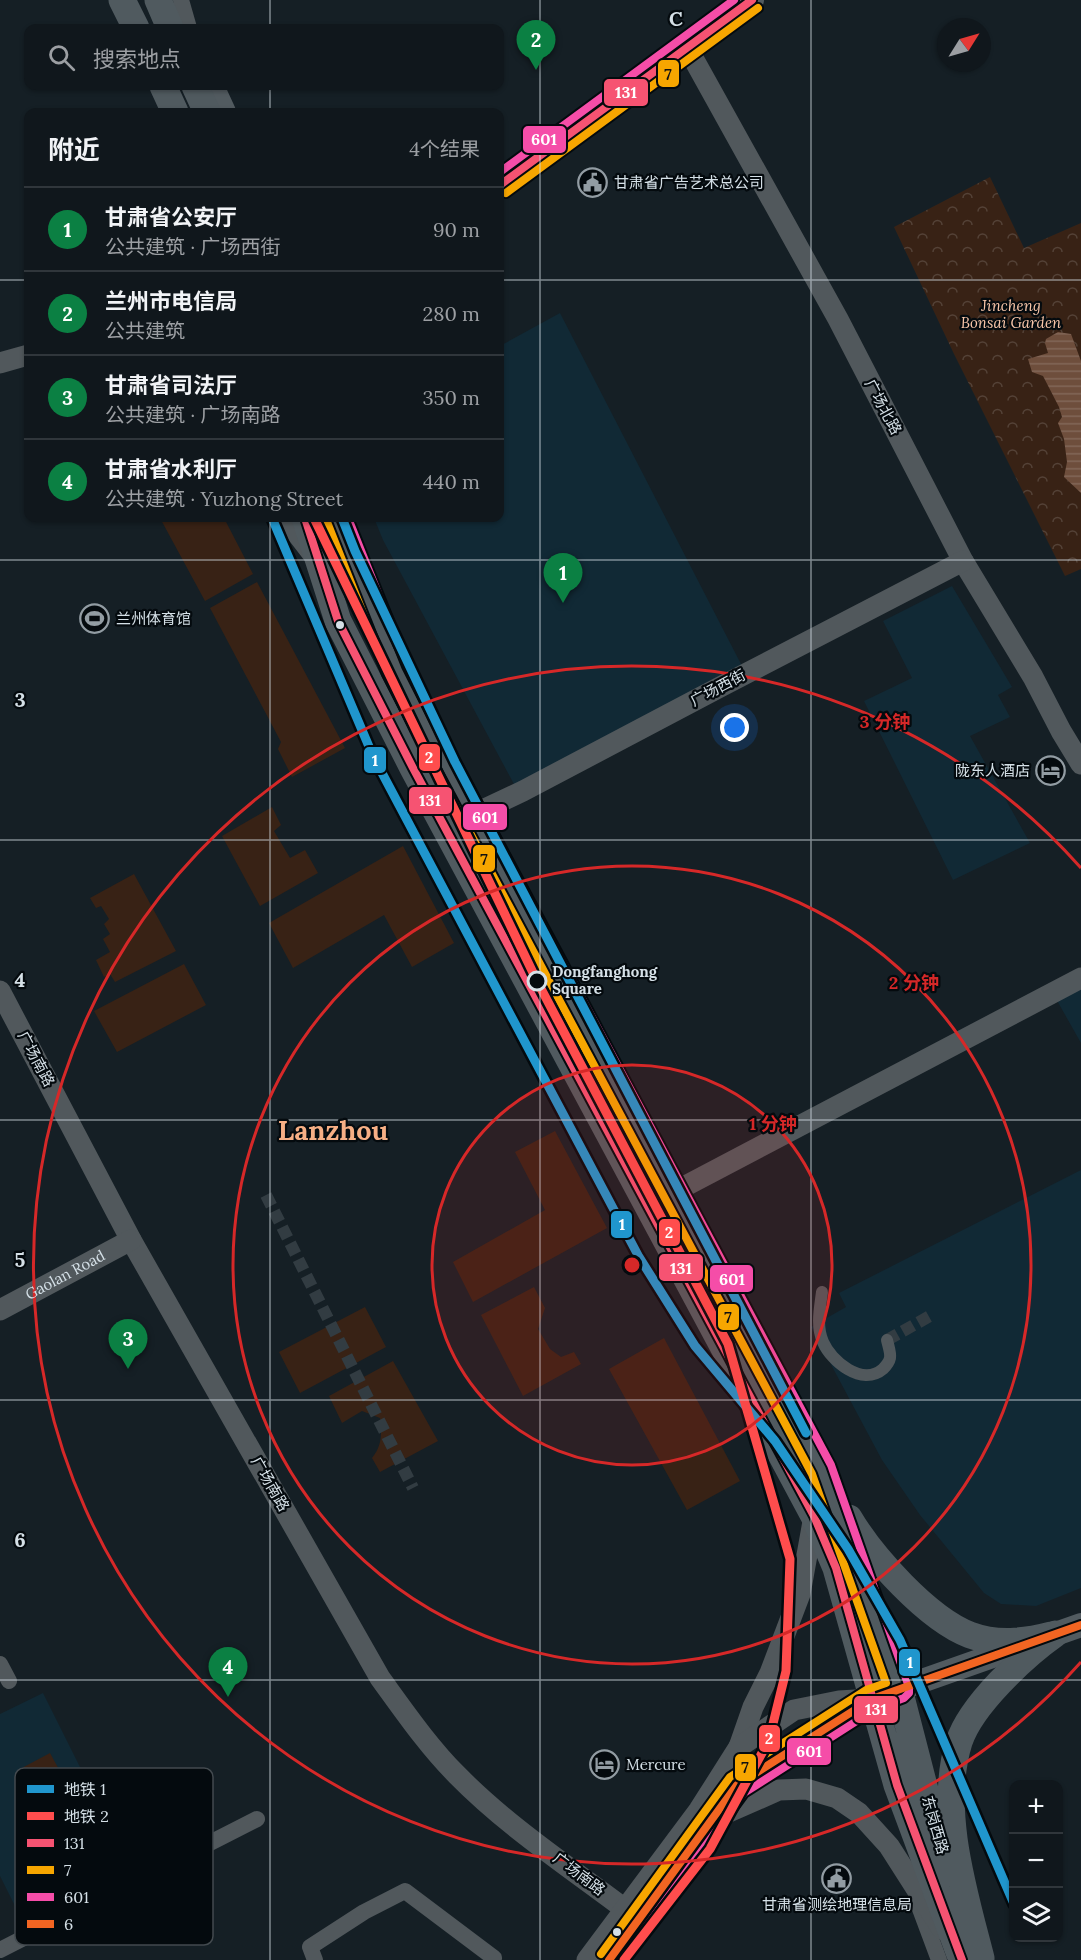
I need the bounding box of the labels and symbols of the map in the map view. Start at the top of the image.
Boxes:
text: C [669,6,683,31]
north arrow [937,18,991,72]
pin: 2 [516,20,556,70]
line badge: 7 [657,59,680,88]
text: 7 [664,64,672,84]
line badge: 131 [603,78,649,107]
text: 131 [615,82,637,102]
line badge: 601 [522,125,567,154]
text: 601 [531,129,557,149]
public building icon: 甘肃省广告艺术总公司 [577,167,609,199]
place label: 甘肃省广告艺术总公司 [614,173,764,192]
park label: Jincheng Bonsai Garden [961,296,1062,332]
street label: 广场北路 [861,376,906,438]
pin: 1 [544,554,582,603]
sports icon: 兰州体育馆 [79,603,111,635]
place label: 兰州体育馆 [116,609,191,628]
unlabelled marker [334,619,346,631]
street label: 广场西街 [687,665,749,710]
text: 3 [14,687,26,712]
text: 3 分钟 [860,710,910,733]
your location [720,713,749,742]
line badge: 2 [418,743,441,772]
line badge: 1 [363,746,387,774]
text: 2 [425,747,433,767]
text: 1 [372,750,378,770]
hotel icon: 陇东人酒店 [1035,755,1067,787]
place label: 陇东人酒店 [955,761,1030,780]
line badge: 131 [408,786,453,815]
text: 131 [419,790,441,810]
line badge: 601 [462,803,508,831]
text: 601 [472,807,498,827]
line badge: 7 [472,844,496,873]
text: 7 [480,849,488,869]
place label: Dongfanghong Square [552,962,658,998]
text: 4 [15,967,26,992]
marker: Dongfanghong Square [527,971,547,991]
text: 2 分钟 [889,971,939,994]
street label: 广场南路 [14,1028,59,1090]
text: 1 分钟 [749,1112,797,1135]
district label: Lanzhou [278,1113,388,1147]
line badge: 1 [610,1210,633,1239]
text: 1 [619,1214,625,1234]
line badge: 2 [658,1218,681,1247]
text: 2 [665,1222,673,1242]
street label: Gaolan Road [22,1246,108,1304]
text: 5 [15,1247,26,1272]
line badge: 131 [658,1253,704,1282]
centre of rings [622,1255,642,1275]
text: 131 [670,1258,692,1278]
line badge: 601 [709,1264,754,1293]
text: 601 [719,1269,745,1289]
line badge: 7 [717,1303,740,1331]
text: 7 [724,1307,732,1327]
pin: 3 [108,1320,148,1369]
street label: 广场南路 [247,1453,294,1514]
text: 6 [14,1527,26,1552]
pin: 4 [208,1648,248,1697]
line badge: 1 [898,1648,921,1677]
text: 1 [907,1652,913,1672]
line badge: 131 [853,1695,899,1724]
text: 131 [865,1699,887,1719]
line badge: 2 [758,1724,781,1753]
text: 2 [765,1728,773,1748]
line badge: 601 [786,1737,832,1766]
text: 601 [796,1741,822,1761]
hotel icon: Mercure [589,1749,621,1781]
line badge: 7 [734,1753,757,1782]
place label: Mercure [626,1755,686,1774]
text: 7 [741,1757,749,1777]
legend [15,1768,213,1945]
text: 地铁 1 [64,1779,106,1799]
street label: 东岗西路 [918,1793,953,1856]
text: 地铁 2 [64,1806,109,1826]
text: 131 [64,1833,85,1853]
street label: 广场南路 [550,1848,609,1899]
text: 7 [64,1860,72,1880]
public building icon: 甘肃省测绘地理信息局 [821,1862,853,1894]
text: 601 [64,1887,89,1907]
place label: 甘肃省测绘地理信息局 [762,1895,912,1914]
text: 6 [64,1914,73,1934]
unlabelled marker [611,1926,623,1938]

